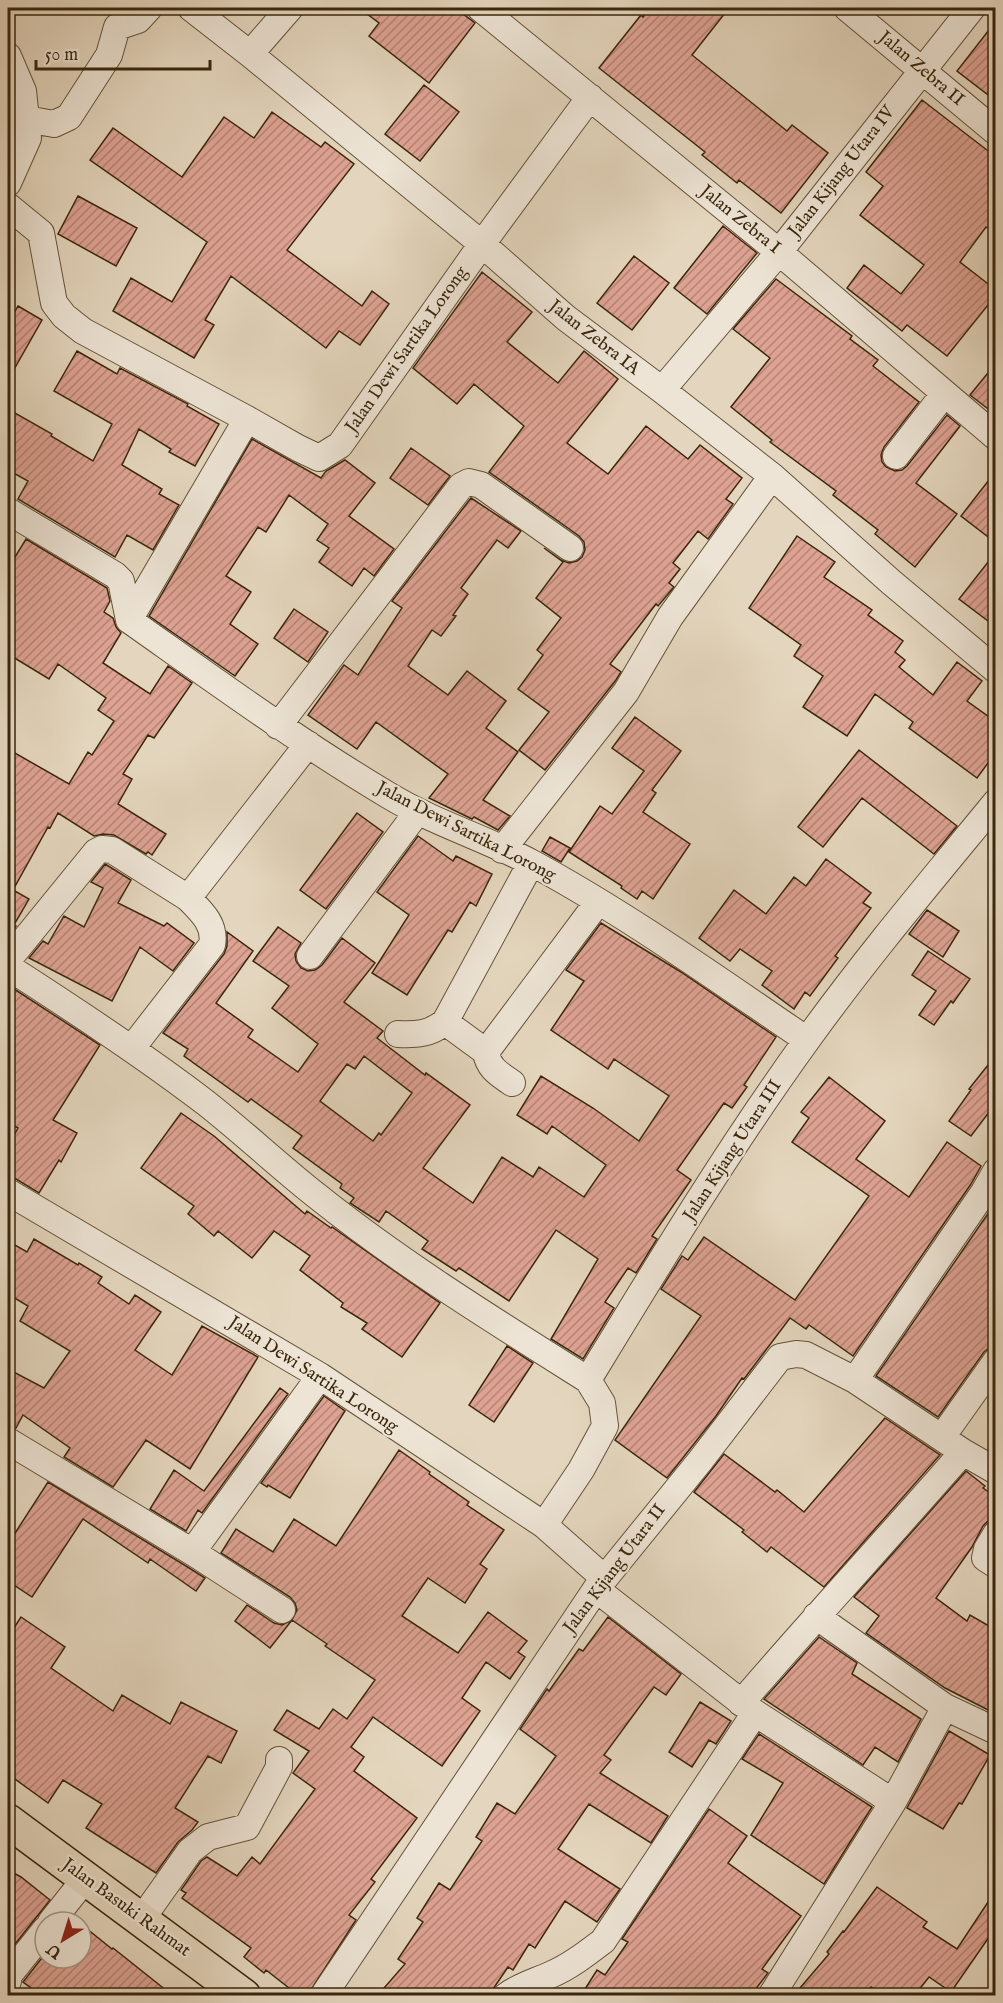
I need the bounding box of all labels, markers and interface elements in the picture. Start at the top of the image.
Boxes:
street label: Jalan Zebra II [872,25,969,112]
scale bar [36,33,210,71]
text: 50 m [45,44,78,67]
street label: Jalan Kijang Utara IV [782,101,901,244]
street label: Jalan Zebra I [693,179,785,260]
street label: Jalan Dewi Sartika Lorong [340,262,473,439]
street label: Jalan Zebra IA [542,294,645,381]
street label: Jalan Dewi Sartika Lorong [371,776,560,887]
street label: Jalan Kijang Utara III [678,1076,788,1228]
street label: Jalan Dewi Sartika Lorong [222,1310,403,1439]
street label: Jalan Kijang Utara II [558,1499,671,1640]
street label: Jalan Basuki Rahmat [56,1852,195,1962]
north arrow [33,1910,93,1970]
text: U [43,1938,67,1963]

